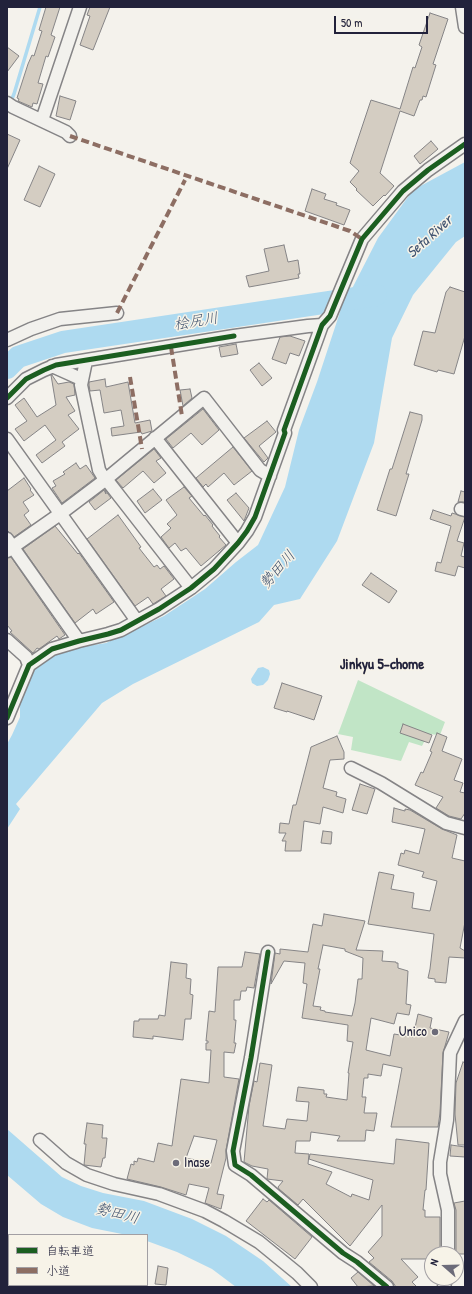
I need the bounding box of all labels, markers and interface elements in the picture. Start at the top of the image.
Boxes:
scale bar [336,8,430,34]
text: 50 m [341,14,362,31]
water label: Seta River [403,212,457,262]
water label: 桧尻川 [172,310,220,334]
water label: 勢田川 [256,547,300,593]
district label: Jinkyu 5-chome [340,656,424,674]
place label: Unico [399,1024,427,1040]
marker: Unico [430,1027,440,1037]
place label: Inase [184,1155,210,1171]
marker: Inase [171,1158,181,1168]
water label: 勢田川 [93,1200,141,1228]
legend [8,1234,148,1286]
text: 自転車道 [46,1242,94,1259]
north arrow [424,1246,464,1286]
text: N [426,1257,441,1267]
text: 小道 [46,1262,70,1279]

